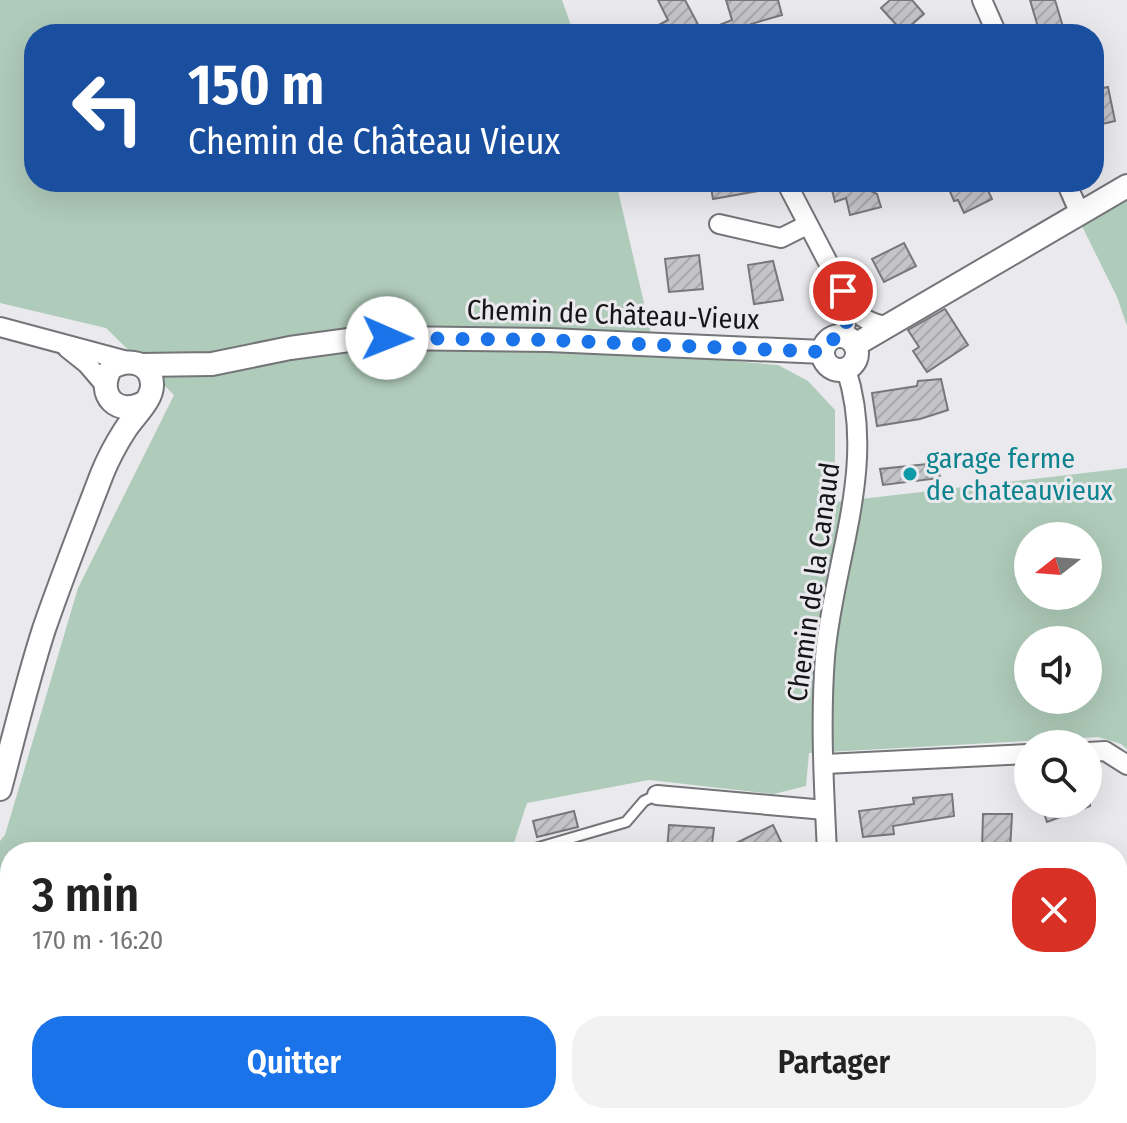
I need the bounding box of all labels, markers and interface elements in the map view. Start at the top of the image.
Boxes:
text: 150 m [188,52,324,119]
icon: left [56,56,160,160]
text: Chemin de Château Vieux [188,120,560,164]
pin [809,257,877,325]
icon: arrive [821,269,865,313]
street label: Chemin de Château-Vieux [466,293,761,336]
position arrow [345,296,429,380]
place label: garage ferme de chateauvieux [926,442,1114,507]
street label: Chemin de la Canaud [780,460,847,704]
marker: garage ferme de chateauvieux [901,465,919,483]
north arrow [1014,522,1102,610]
map controls [1014,522,1102,818]
button: sound [1014,626,1102,714]
button: search [1014,730,1102,818]
text: 3 min [32,866,139,924]
button: close [1012,868,1096,952]
text: 170 m · 16:20 [32,925,163,956]
button: Quitter [32,1016,556,1108]
button: Partager [572,1016,1096,1108]

